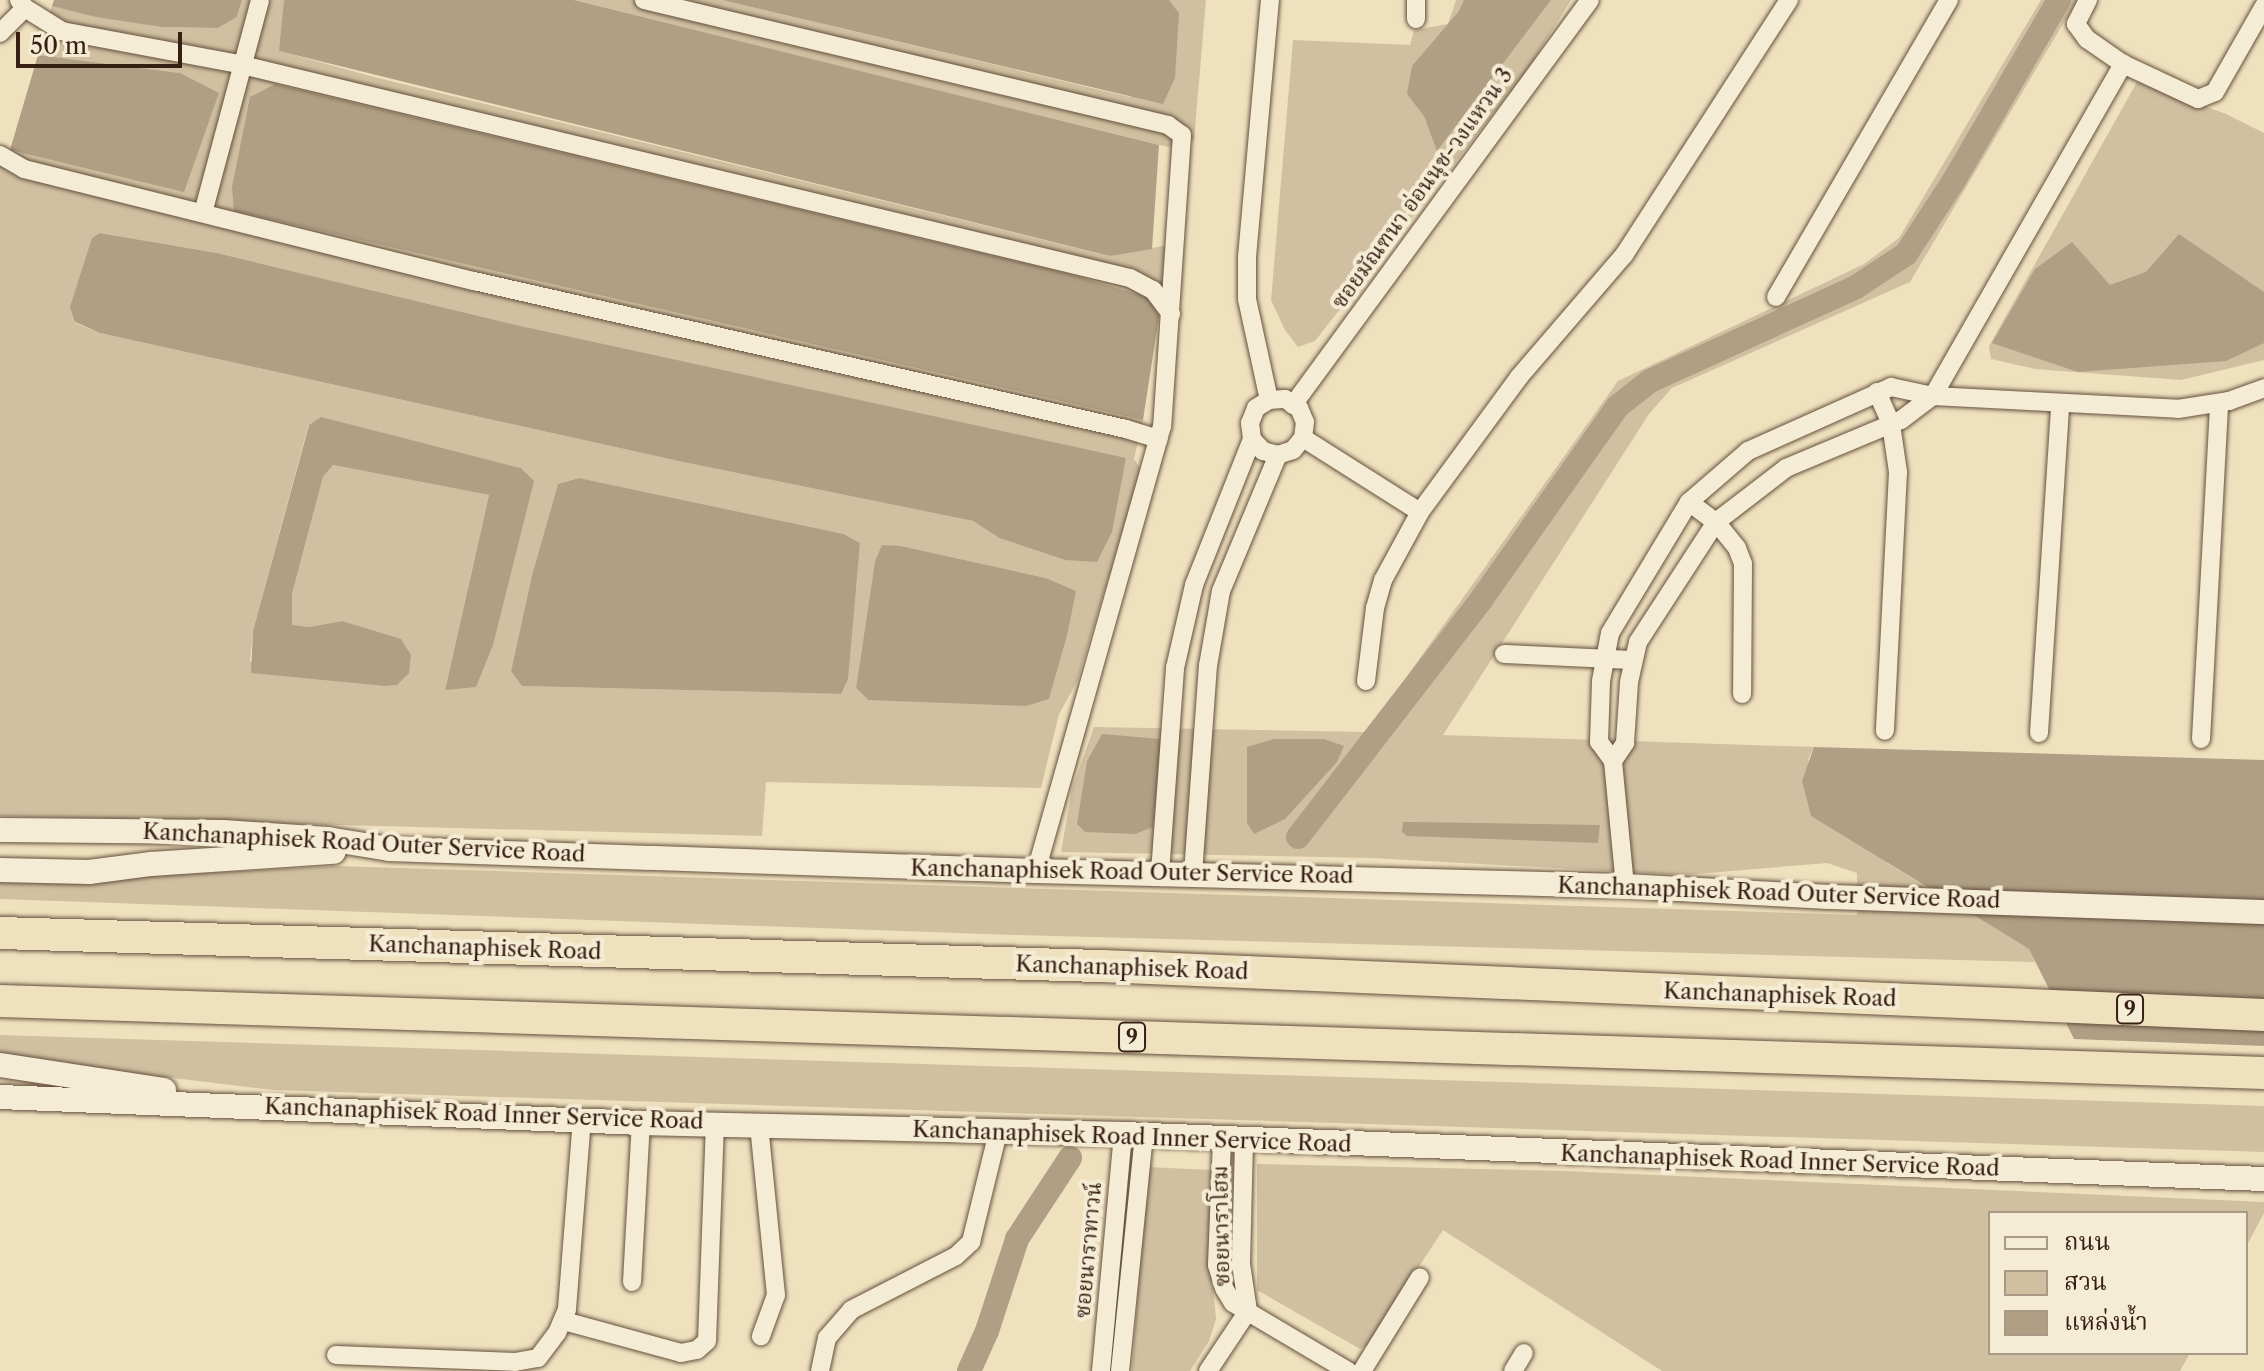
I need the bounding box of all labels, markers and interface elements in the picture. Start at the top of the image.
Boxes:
scale bar [20,16,186,66]
text: 50 m [30,31,87,60]
street label: ซอยมัณฑนา อ่อนนุช-วงแหวน 3 [1326,63,1518,313]
street label: Kanchanaphisek Road Outer Service Road [142,818,586,868]
street label: Kanchanaphisek Road Outer Service Road [910,855,1354,889]
street label: Kanchanaphisek Road Outer Service Road [1557,872,2001,914]
street label: Kanchanaphisek Road [368,931,602,965]
street label: Kanchanaphisek Road [1015,951,1249,985]
street label: Kanchanaphisek Road [1663,978,1897,1012]
road number: 9 [2116,993,2144,1025]
road number: 9 [1118,1021,1146,1053]
street label: Kanchanaphisek Road Inner Service Road [263,1093,705,1135]
street label: Kanchanaphisek Road Inner Service Road [911,1116,1353,1158]
street label: Kanchanaphisek Road Inner Service Road [1559,1140,2001,1182]
street label: ซอยนาราโฮม [1207,1165,1235,1287]
street label: ซอยนาราทาวน์ [1069,1181,1107,1319]
legend [1988,1211,2248,1355]
text: ถนน [2064,1227,2110,1256]
text: สวน [2064,1267,2107,1296]
text: แหล่งน้ำ [2064,1307,2148,1336]

